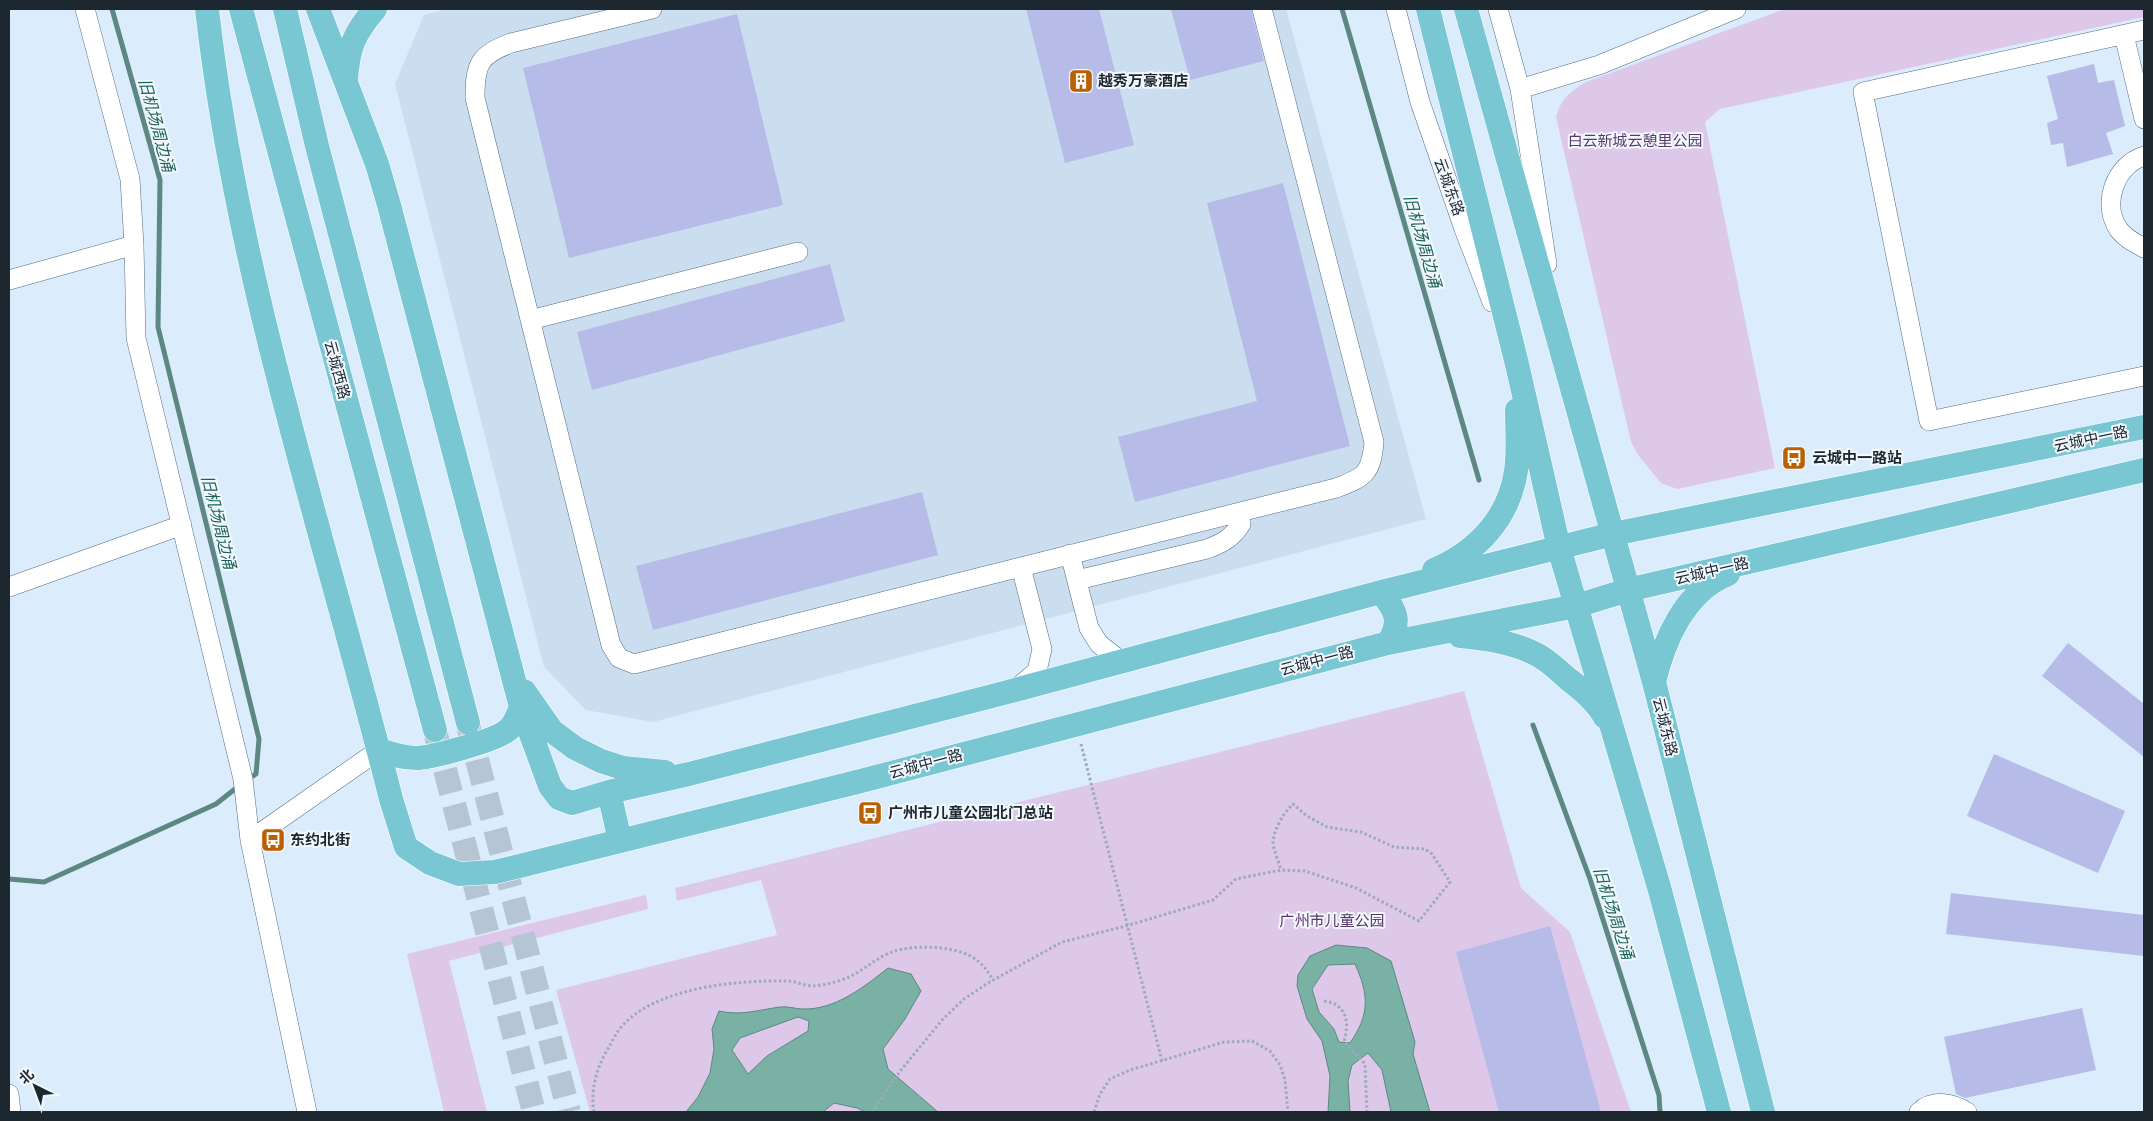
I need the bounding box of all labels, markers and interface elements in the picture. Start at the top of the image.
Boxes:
building icon: 越秀万豪酒店 [1068,68,1094,94]
place label: 越秀万豪酒店 [1098,72,1188,90]
water label: 旧机场周边涌 [135,76,179,176]
park label: 白云新城云憩里公园 [1567,132,1703,150]
street label: 云城东路 [1430,156,1468,218]
water label: 旧机场周边涌 [1400,192,1445,292]
street label: 云城西路 [321,339,353,401]
street label: 云城中一路 [2052,422,2130,456]
bus stop icon: 云城中一路站 [1781,445,1807,471]
place label: 云城中一路站 [1812,449,1902,467]
water label: 旧机场周边涌 [198,473,240,573]
street label: 云城中一路 [1673,554,1751,588]
street label: 云城中一路 [1278,643,1356,679]
street label: 云城东路 [1649,696,1681,758]
street label: 云城中一路 [887,746,965,782]
bus stop icon: 广州市儿童公园北门总站 [857,800,883,826]
place label: 广州市儿童公园北门总站 [888,804,1053,822]
bus stop icon: 东约北街 [260,827,286,853]
place label: 东约北街 [290,831,350,849]
water label: 旧机场周边涌 [1590,865,1638,964]
park label: 广州市儿童公园 [1279,912,1385,930]
north arrow [10,1061,60,1111]
text: 北 [16,1066,37,1087]

